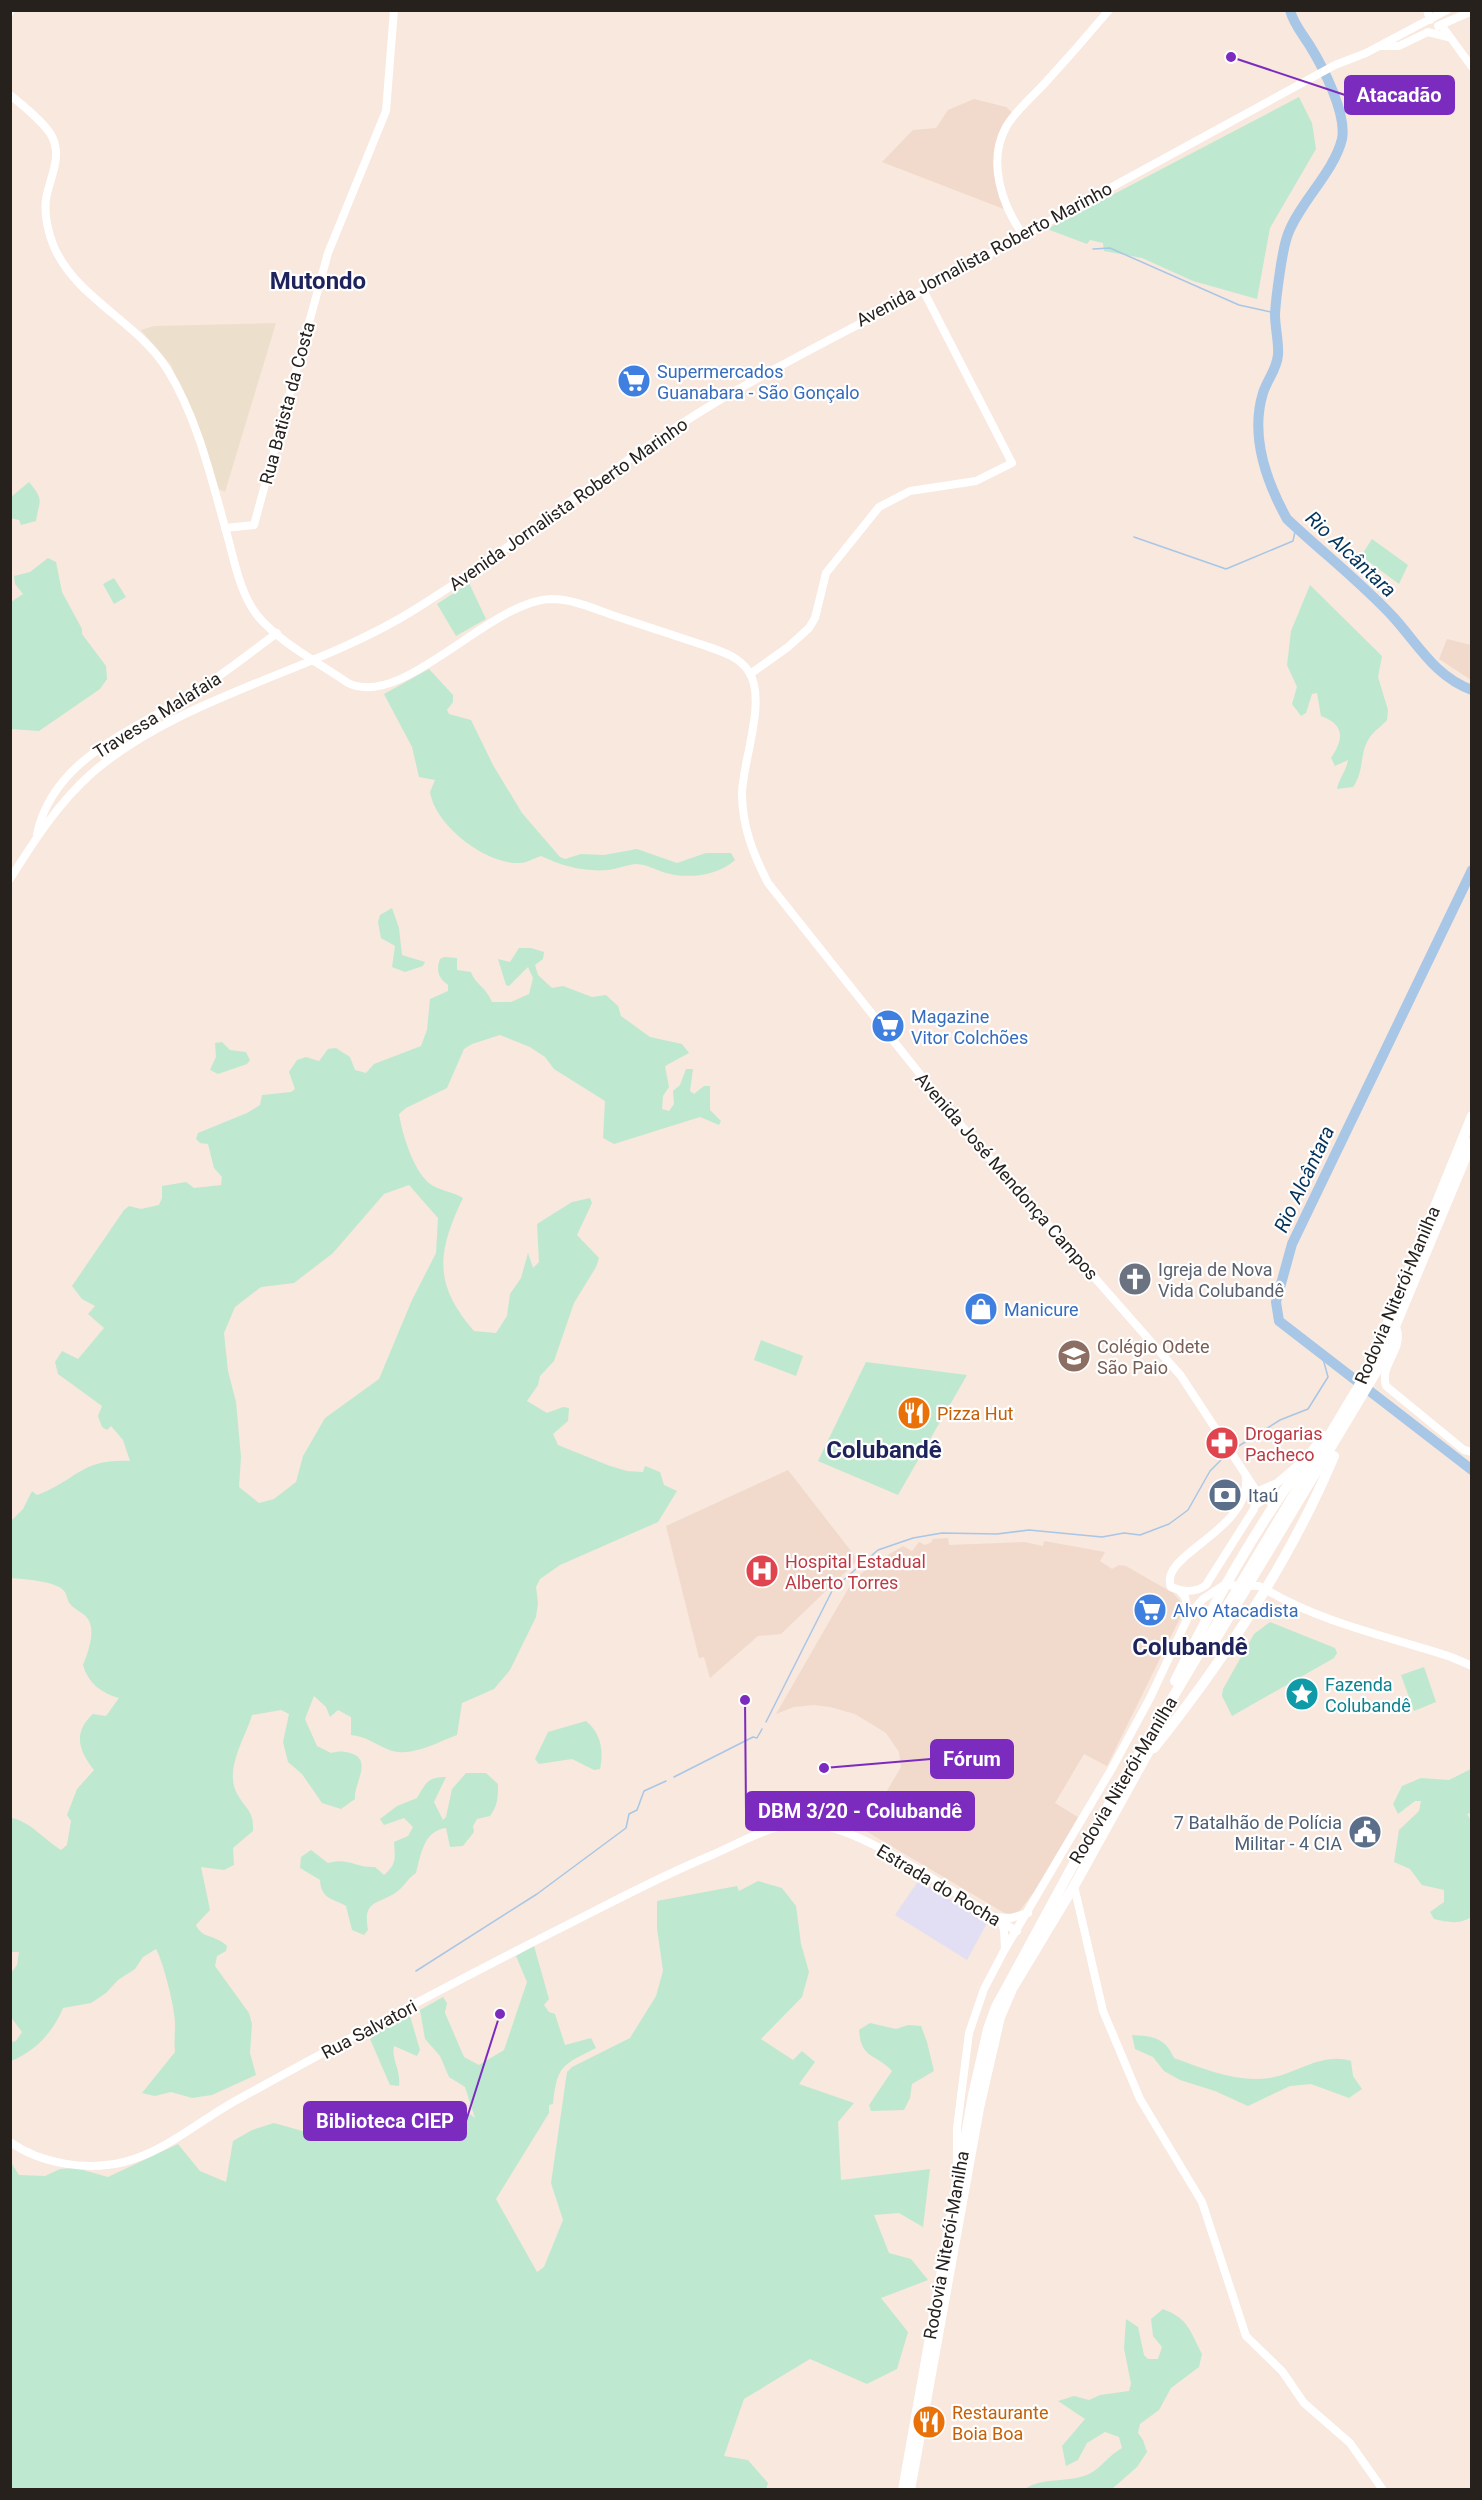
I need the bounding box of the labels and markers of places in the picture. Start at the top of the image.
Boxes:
callout: Atacadão [1345,76,1454,114]
place label: Supermercados Guanabara - São Gonçalo [657,361,860,403]
supermarket icon: Supermercados Guanabara - São Gonçalo [616,363,652,399]
place label: Magazine Vitor Colchões [911,1006,1028,1048]
supermarket icon: Magazine Vitor Colchões [870,1008,906,1044]
place label: Igreja de Nova Vida Colubandê [1158,1259,1284,1301]
church icon: Igreja de Nova Vida Colubandê [1117,1261,1153,1297]
shop icon: Manicure [963,1291,999,1327]
place label: Manicure [1004,1299,1079,1320]
place label: Colégio Odete São Paio [1097,1336,1210,1378]
school or university icon: Colégio Odete São Paio [1056,1338,1092,1374]
restaurant icon: Pizza Hut [896,1395,932,1431]
place label: Pizza Hut [937,1403,1014,1424]
place label: Drogarias Pacheco [1245,1423,1322,1465]
pharmacy icon: Drogarias Pacheco [1204,1425,1240,1461]
bank icon: Itaú [1207,1477,1243,1513]
place label: Itaú [1248,1485,1279,1506]
place label: Hospital Estadual Alberto Torres [785,1551,926,1593]
hospital icon: Hospital Estadual Alberto Torres [744,1553,780,1589]
supermarket icon: Alvo Atacadista [1132,1592,1168,1628]
place label: Alvo Atacadista [1173,1600,1298,1621]
place label: Fazenda Colubandê [1325,1674,1411,1716]
place icon: Fazenda Colubandê [1284,1676,1320,1712]
callout: Fórum [931,1740,1013,1778]
callout: DBM 3/20 - Colubandê [746,1792,974,1830]
place label: 7 Batalhão de Polícia Militar - 4 CIA [1174,1812,1342,1854]
public building icon: 7 Batalhão de Polícia Militar - 4 CIA [1347,1814,1383,1850]
callout: Biblioteca CIEP [304,2102,466,2140]
place label: Restaurante Boia Boa [952,2402,1048,2444]
restaurant icon: Restaurante Boia Boa [911,2404,947,2440]

